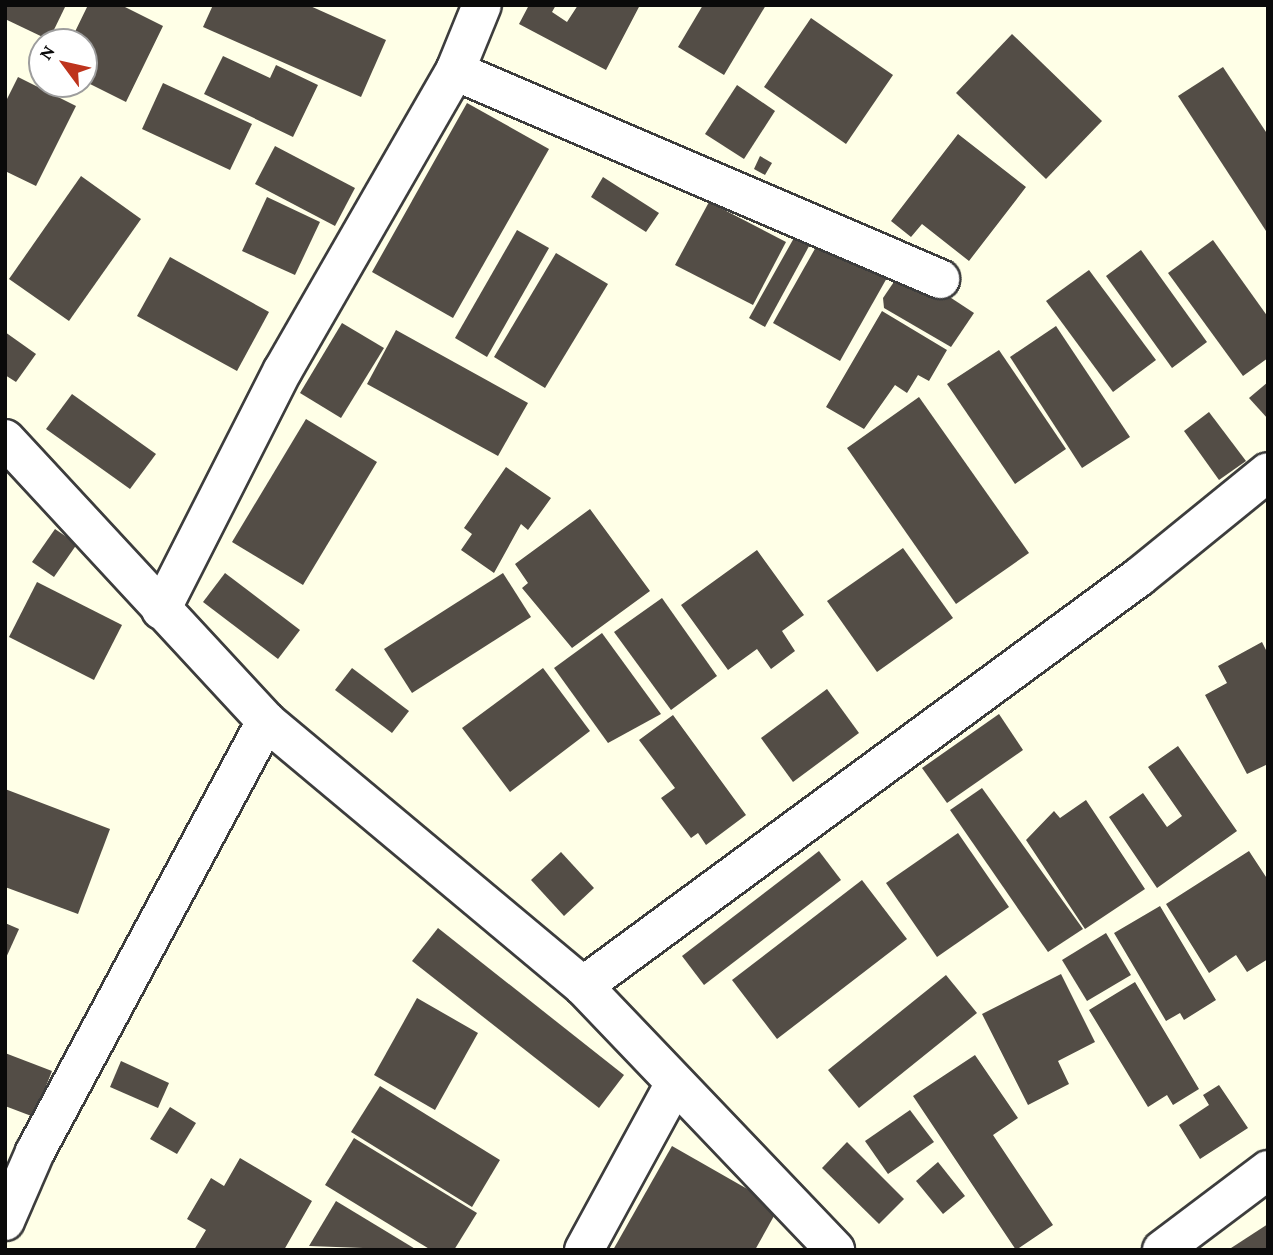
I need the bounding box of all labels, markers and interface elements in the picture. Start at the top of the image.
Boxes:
north arrow [28,28,98,98]
text: N [34,41,59,64]

